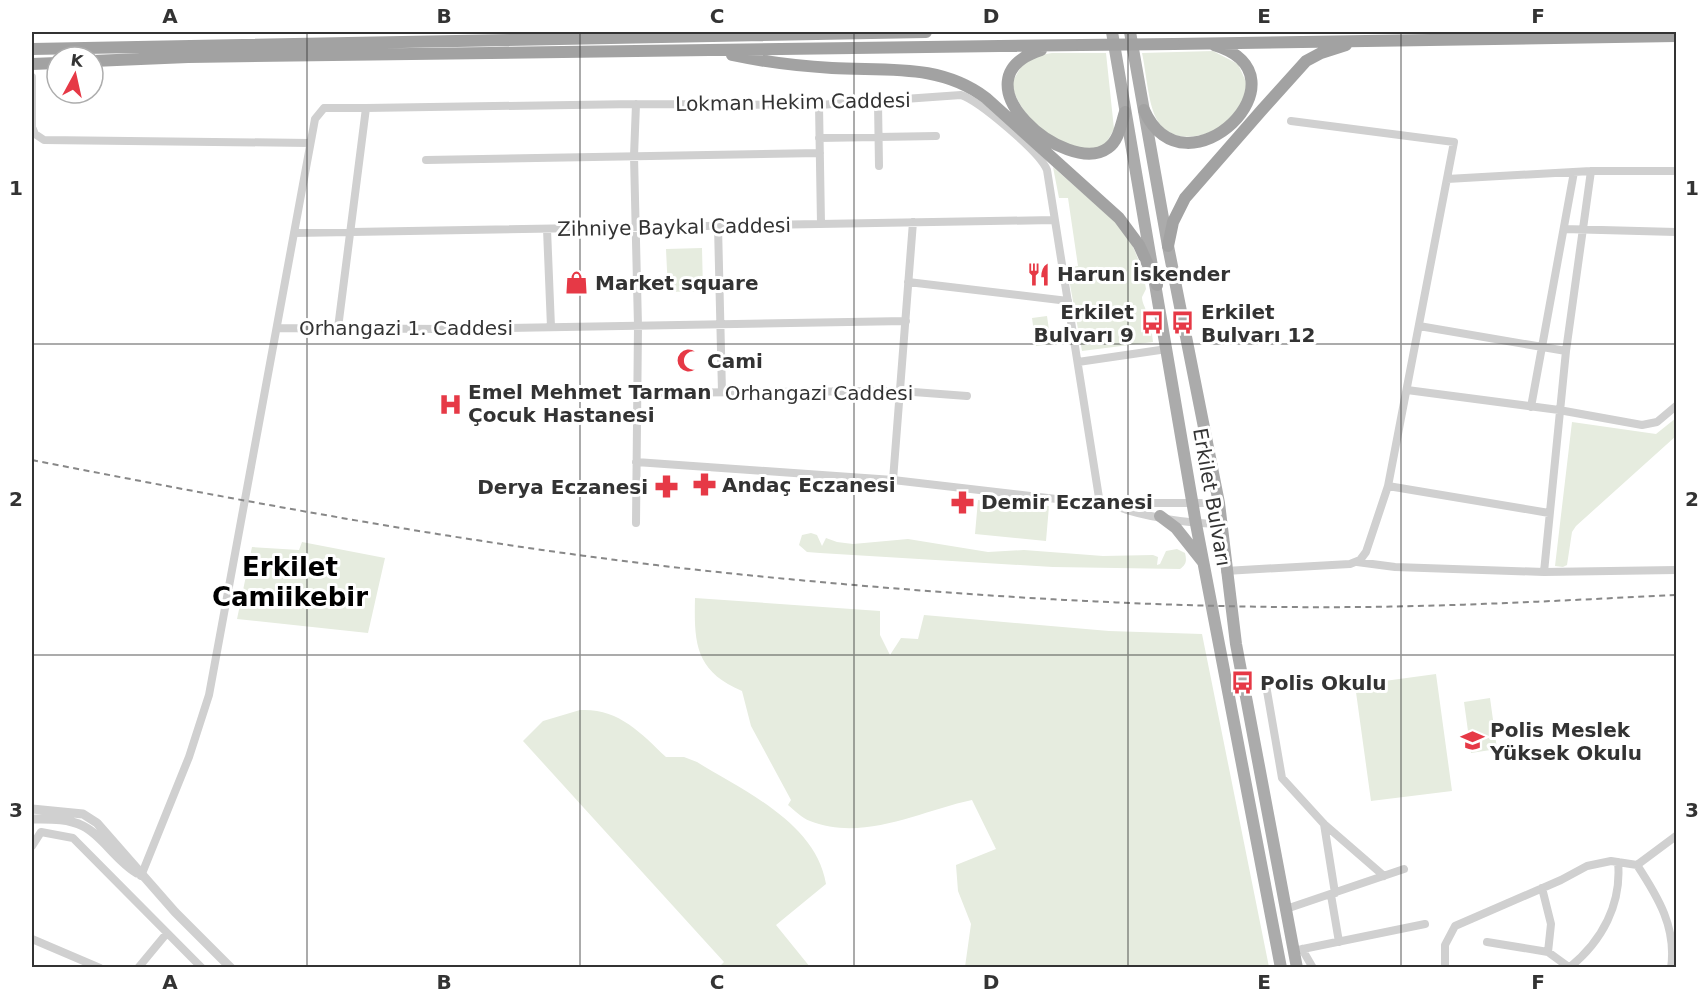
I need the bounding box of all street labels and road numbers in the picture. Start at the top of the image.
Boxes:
street label: Lokman Hekim Caddesi [675,88,911,116]
street label: Zihniye Baykal Caddesi [557,213,791,241]
street label: Orhangazi 1. Caddesi [299,316,513,340]
street label: Orhangazi Caddesi [725,381,913,405]
street label: Erkilet Bulvarı [1188,426,1236,568]

